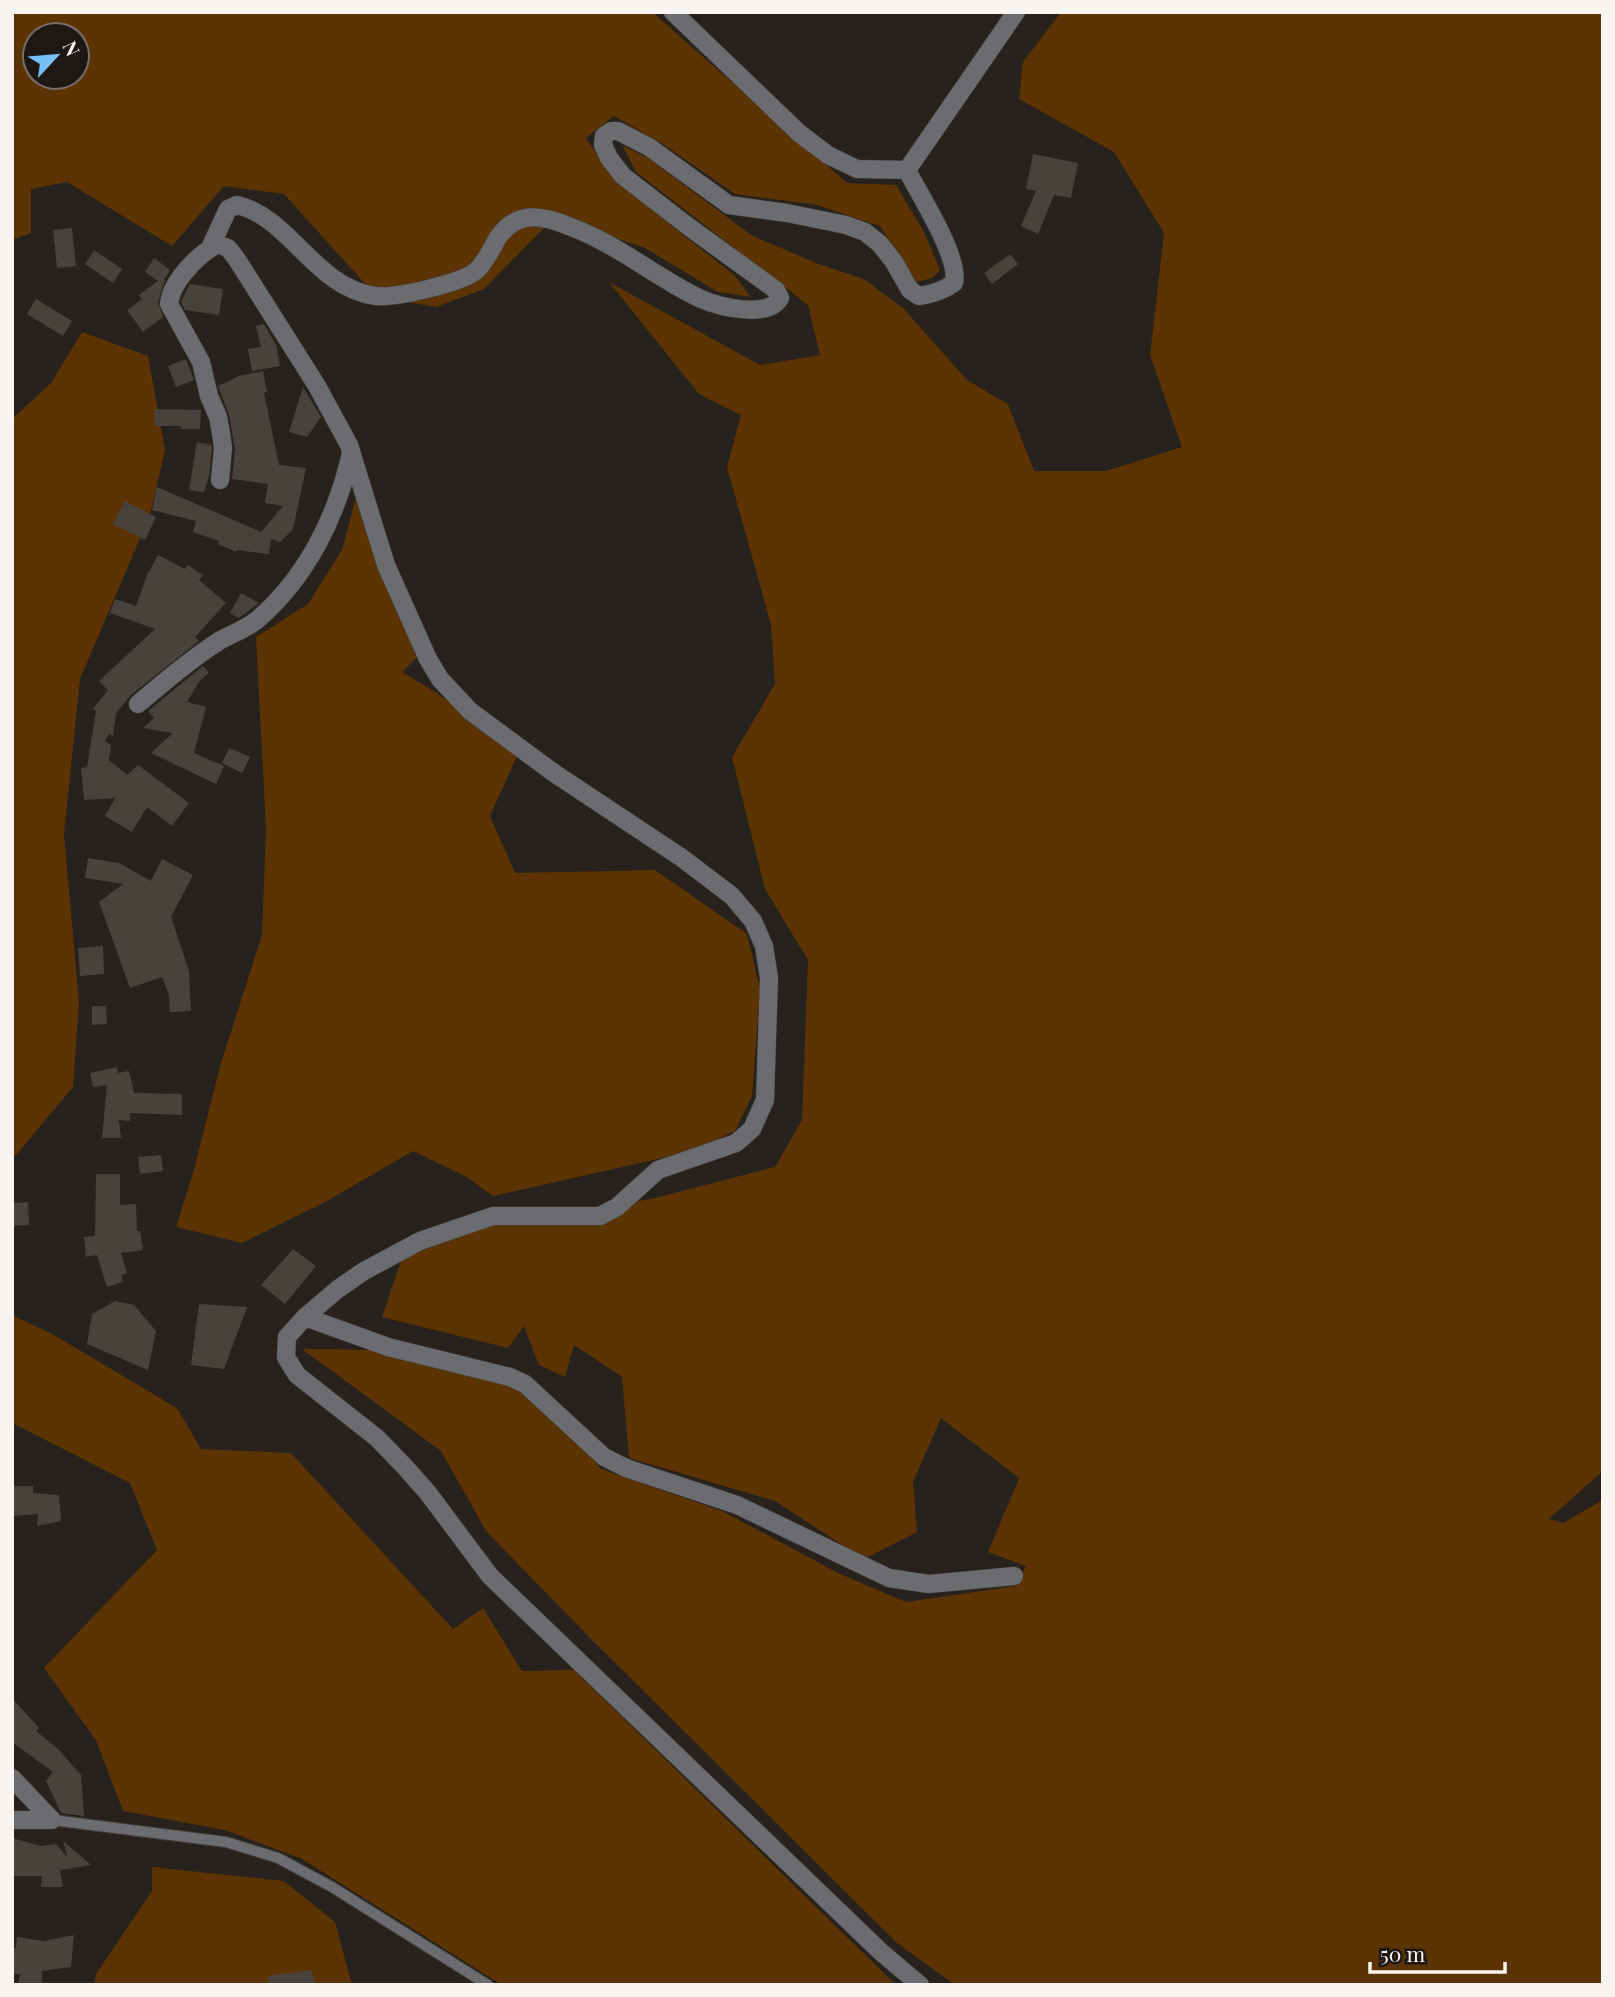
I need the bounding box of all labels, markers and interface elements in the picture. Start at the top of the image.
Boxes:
north arrow [21,21,91,91]
text: N [57,36,87,60]
scale bar [1370,1930,1505,1974]
text: 50 m [1380,1939,1426,1967]

